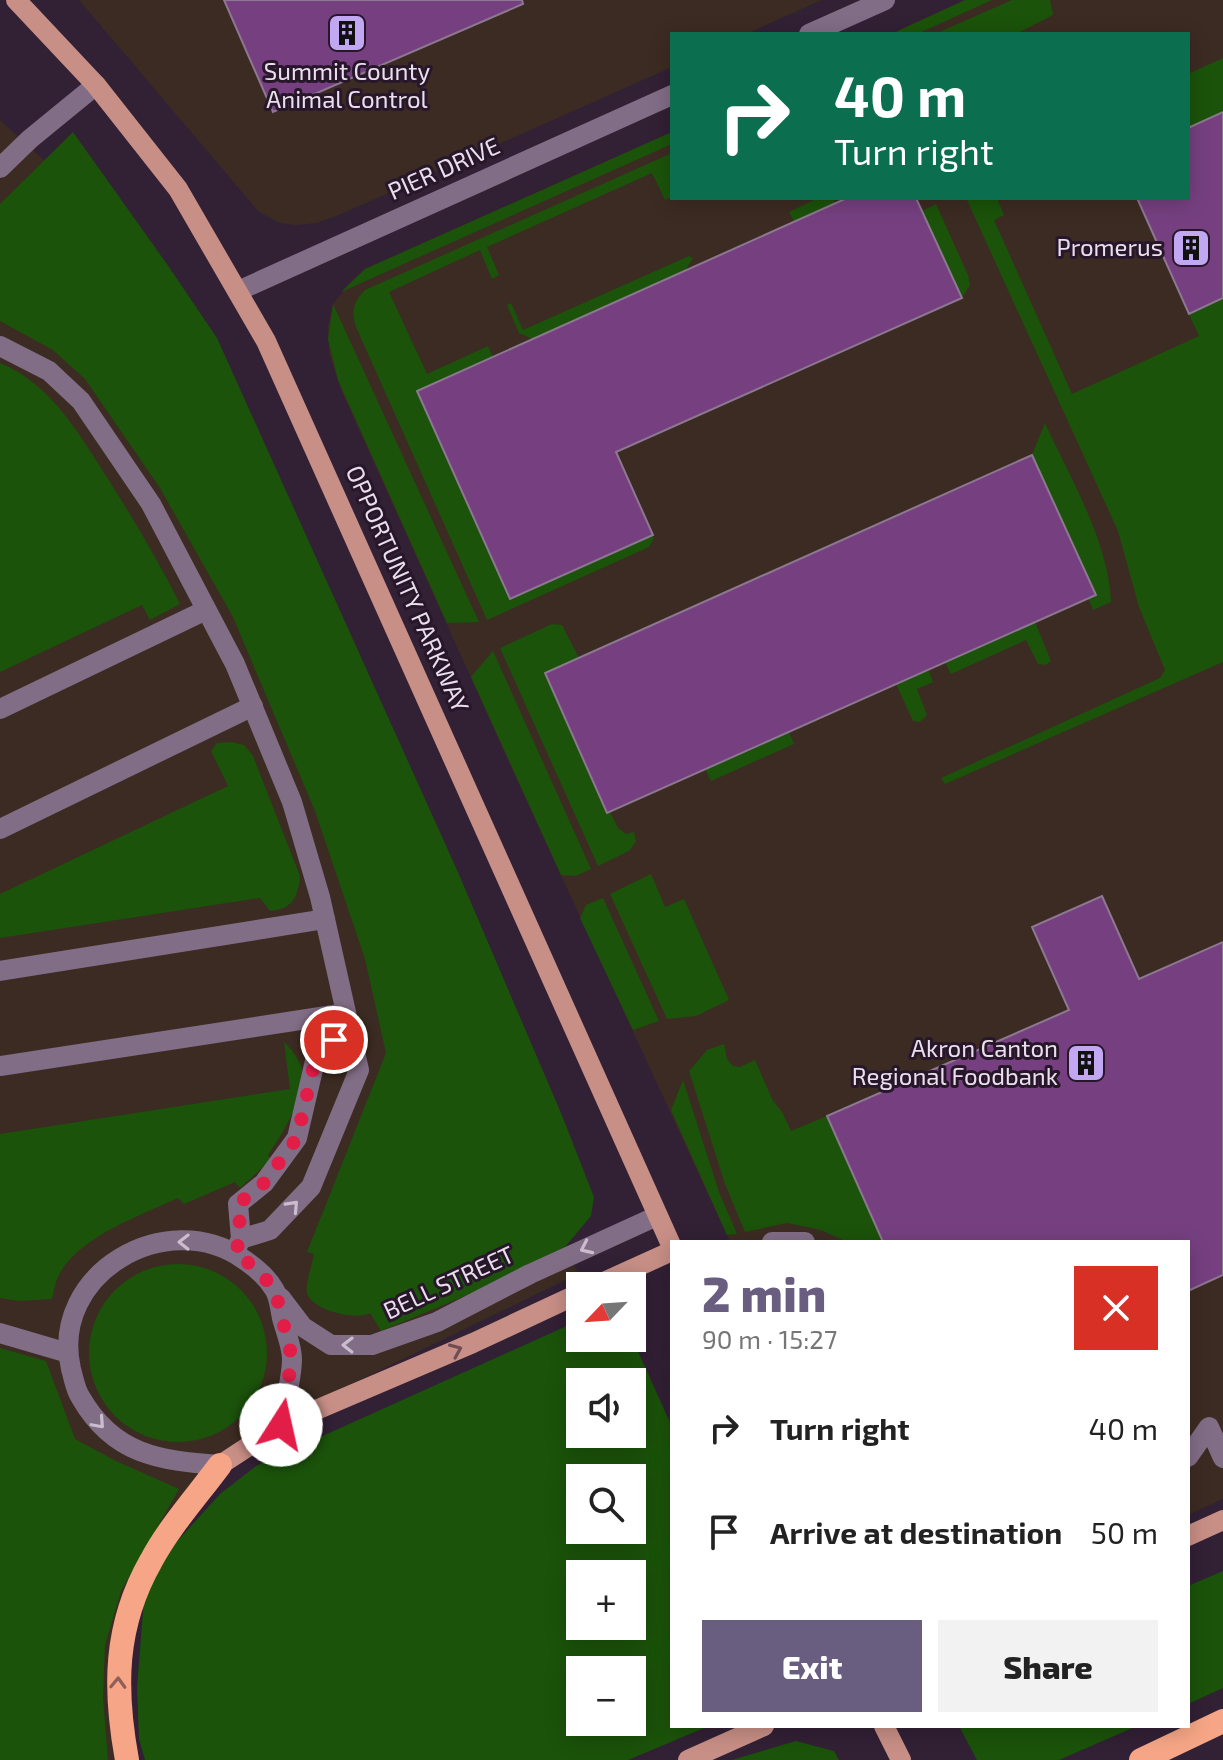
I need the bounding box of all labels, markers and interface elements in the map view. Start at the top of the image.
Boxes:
building icon: Summit County Animal Control [326,12,368,54]
place label: Summit County Animal Control [264,56,431,113]
text: 40 m [834,61,966,128]
icon: right [702,64,806,168]
text: Turn right [834,129,994,172]
street label: PIER DRIVE [383,130,504,205]
building icon: Promerus [1170,227,1212,269]
place label: Promerus [1056,232,1163,261]
street label: OPPORTUNITY PARKWAY [341,460,476,717]
pin [300,1006,368,1074]
icon: arrive [312,1018,356,1062]
place label: Akron Canton Regional Foodbank [852,1033,1058,1090]
building icon: Akron Canton Regional Foodbank [1065,1042,1107,1084]
one-way arrow [284,1201,299,1215]
one-way arrow [177,1233,190,1250]
one-way arrow [580,1238,595,1254]
street label: BELL STREET [378,1239,518,1325]
text: 2 min [702,1264,826,1322]
button: close [1074,1266,1158,1350]
north arrow [566,1272,646,1352]
map controls [566,1272,646,1736]
text: 90 m · 15:27 [702,1323,837,1354]
one-way arrow [341,1336,354,1354]
one-way arrow [447,1344,462,1360]
button: sound [566,1368,646,1448]
position arrow [239,1383,323,1467]
icon: right [702,1406,746,1450]
text: Turn right [770,1410,910,1446]
text: 40 m [1088,1410,1158,1446]
one-way arrow [89,1414,103,1429]
button: search [566,1464,646,1544]
icon: arrive [702,1510,746,1554]
text: Arrive at destination [770,1514,1062,1550]
text: 50 m [1091,1514,1158,1550]
button: + [566,1560,646,1640]
button: Exit [702,1620,922,1712]
button: Share [938,1620,1158,1712]
button: − [566,1656,646,1736]
one-way arrow [110,1676,127,1689]

